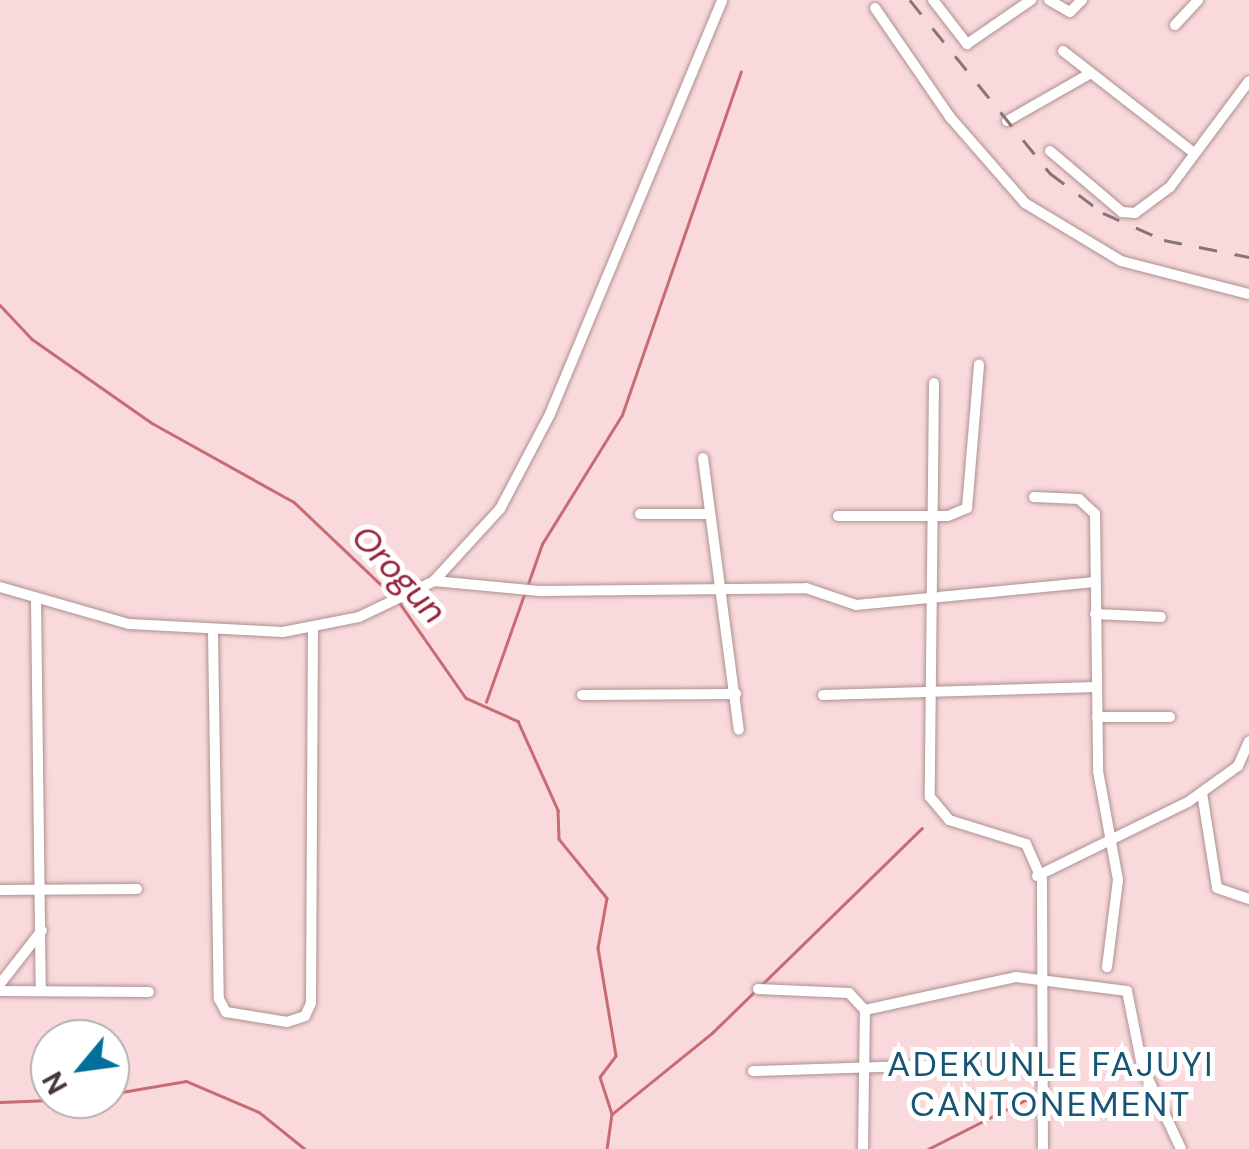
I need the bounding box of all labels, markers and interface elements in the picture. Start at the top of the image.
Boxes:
water label: Orogun [343,516,455,632]
north arrow [30,1019,130,1119]
district label: ADEKUNLE FAJUYI CANTONEMENT [887,1043,1215,1125]
text: N [34,1065,76,1101]

